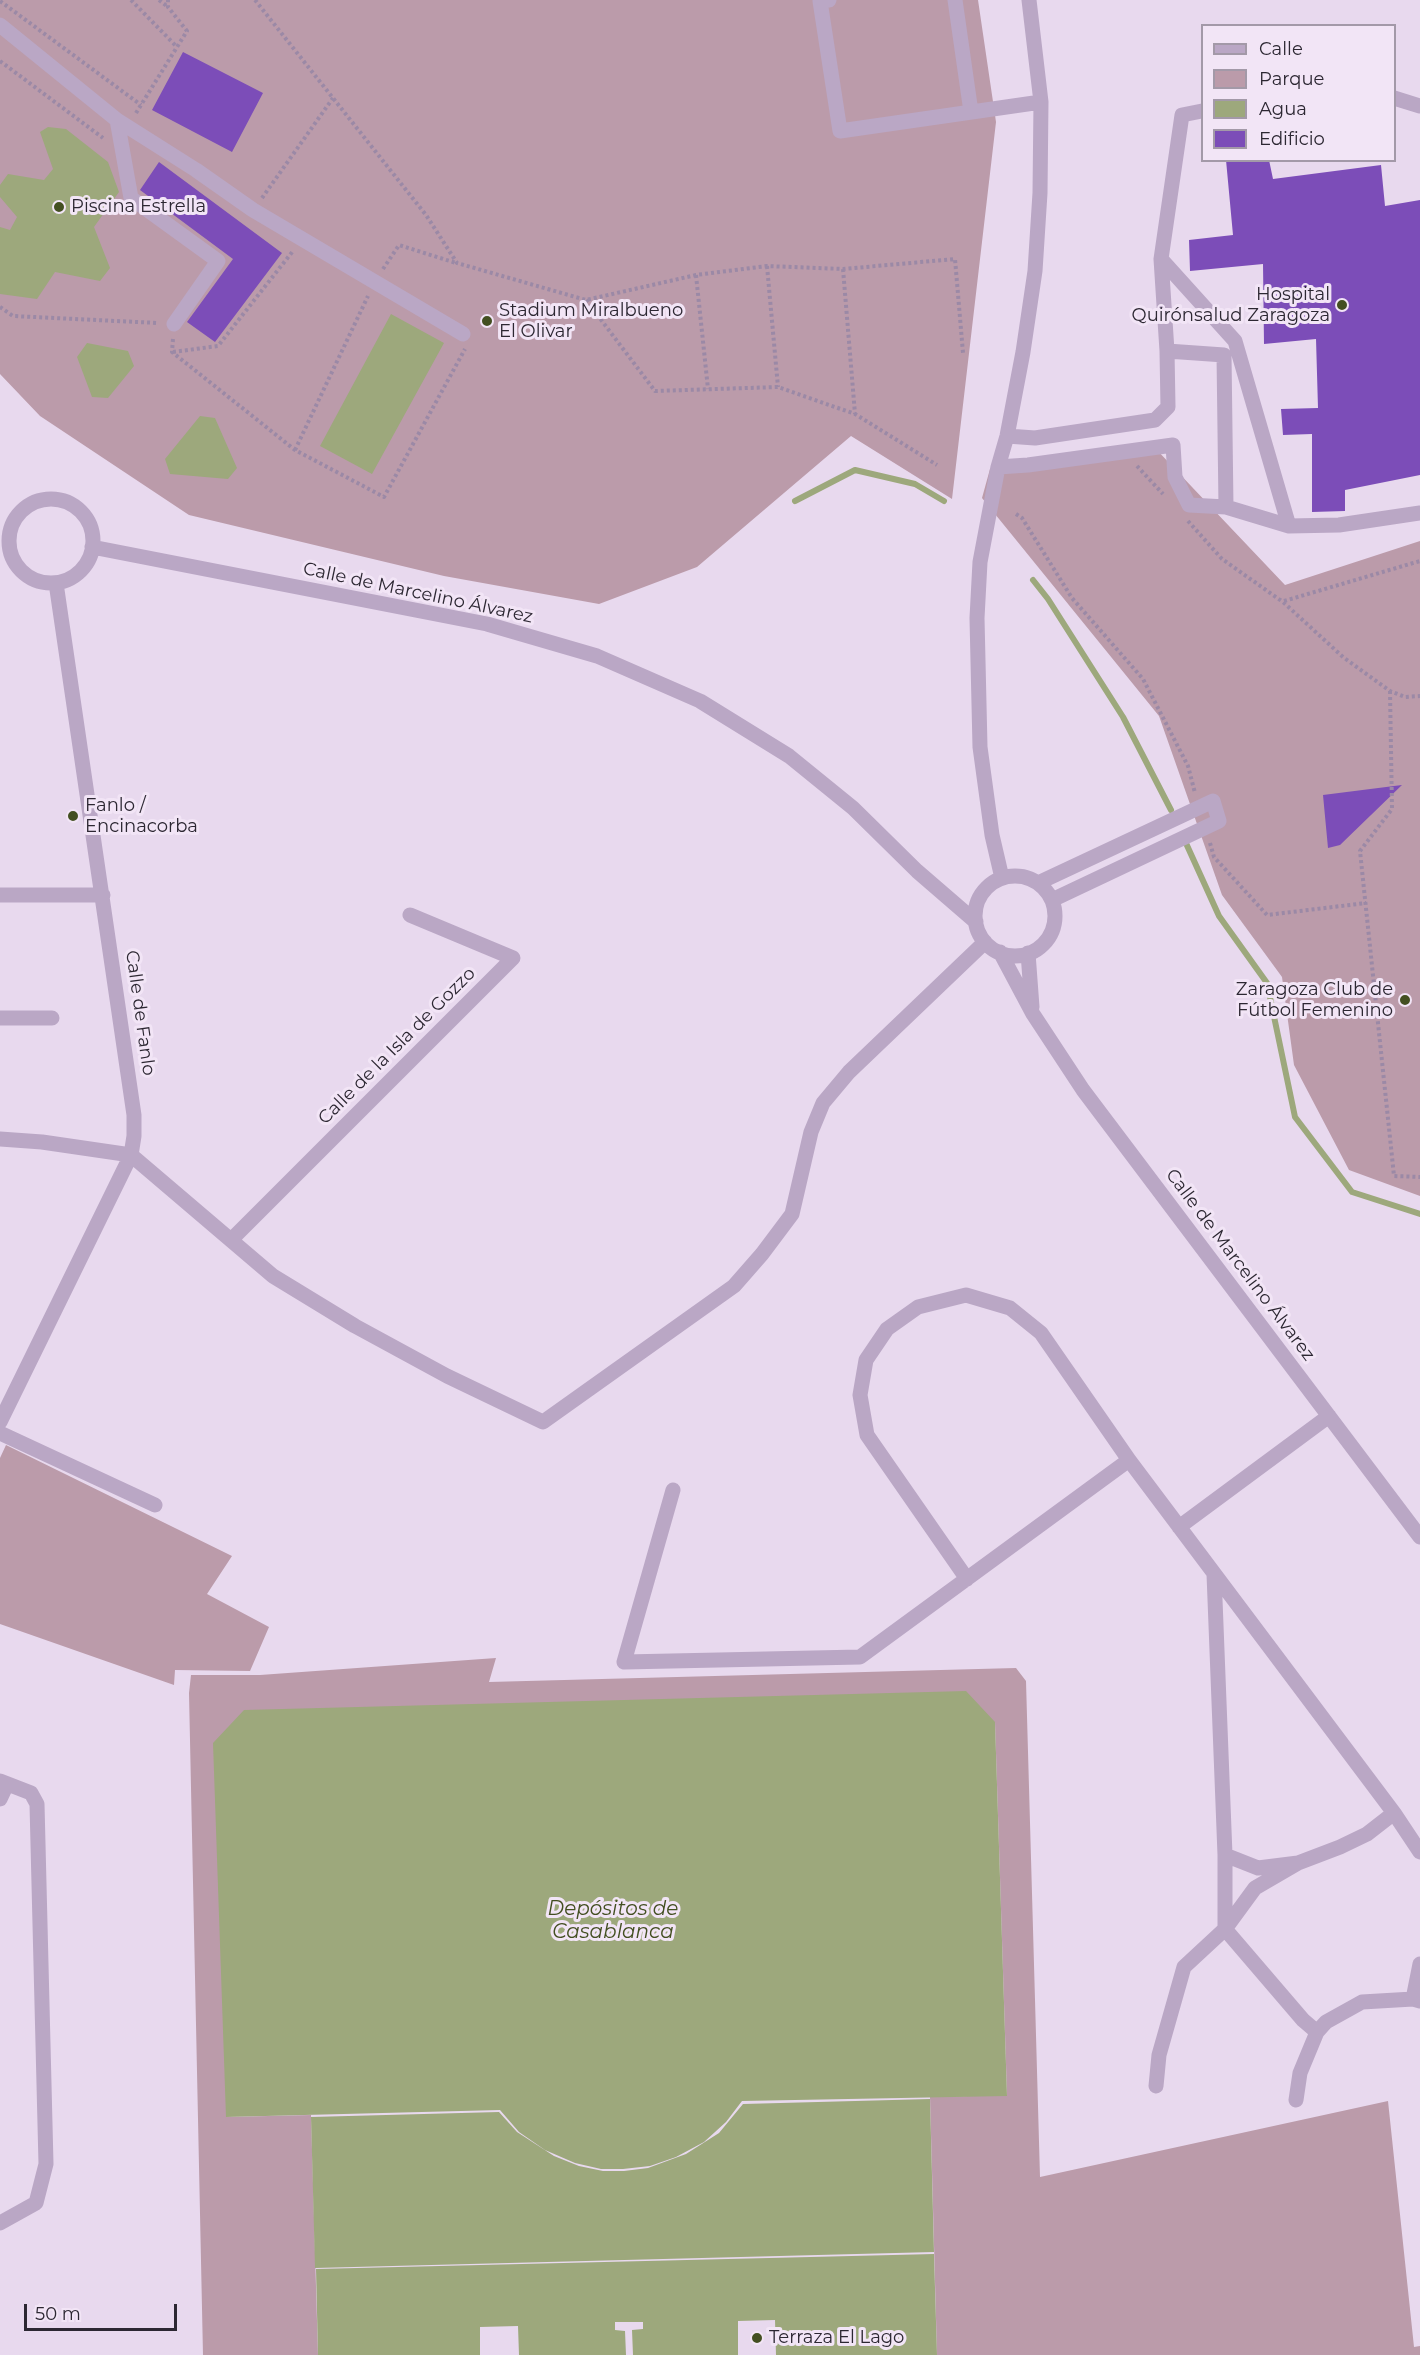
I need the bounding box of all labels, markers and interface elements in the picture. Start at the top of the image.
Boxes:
legend [1201,24,1396,162]
text: Calle [1259,38,1303,60]
text: Parque [1259,68,1324,90]
text: Agua [1259,98,1307,120]
text: Edificio [1259,128,1325,150]
place label: Piscina Estrella [71,196,206,218]
marker: Piscina Estrella [52,200,66,214]
place label: Hospital Quirónsalud Zaragoza [1132,284,1330,326]
marker: Hospital Quirónsalud Zaragoza [1335,298,1349,312]
place label: Stadium Miralbueno El Olivar [499,300,683,342]
marker: Stadium Miralbueno El Olivar [480,314,494,328]
street label: Calle de Marcelino Álvarez [301,558,535,628]
place label: Fanlo / Encinacorba [85,795,198,838]
marker: Fanlo / Encinacorba [66,809,80,823]
street label: Calle de Fanlo [121,949,159,1077]
street label: Calle de la Isla de Gozzo [314,963,480,1129]
place label: Zaragoza Club de Fútbol Femenino [1236,979,1393,1022]
marker: Zaragoza Club de Fútbol Femenino [1398,993,1412,1007]
street label: Calle de Marcelino Álvarez [1161,1165,1319,1365]
water label: Depósitos de Casablanca [548,1897,678,1944]
scale bar [27,2292,180,2330]
text: 50 m [35,2303,81,2325]
place label: Terraza El Lago [769,2327,904,2349]
marker: Terraza El Lago [750,2331,764,2345]

